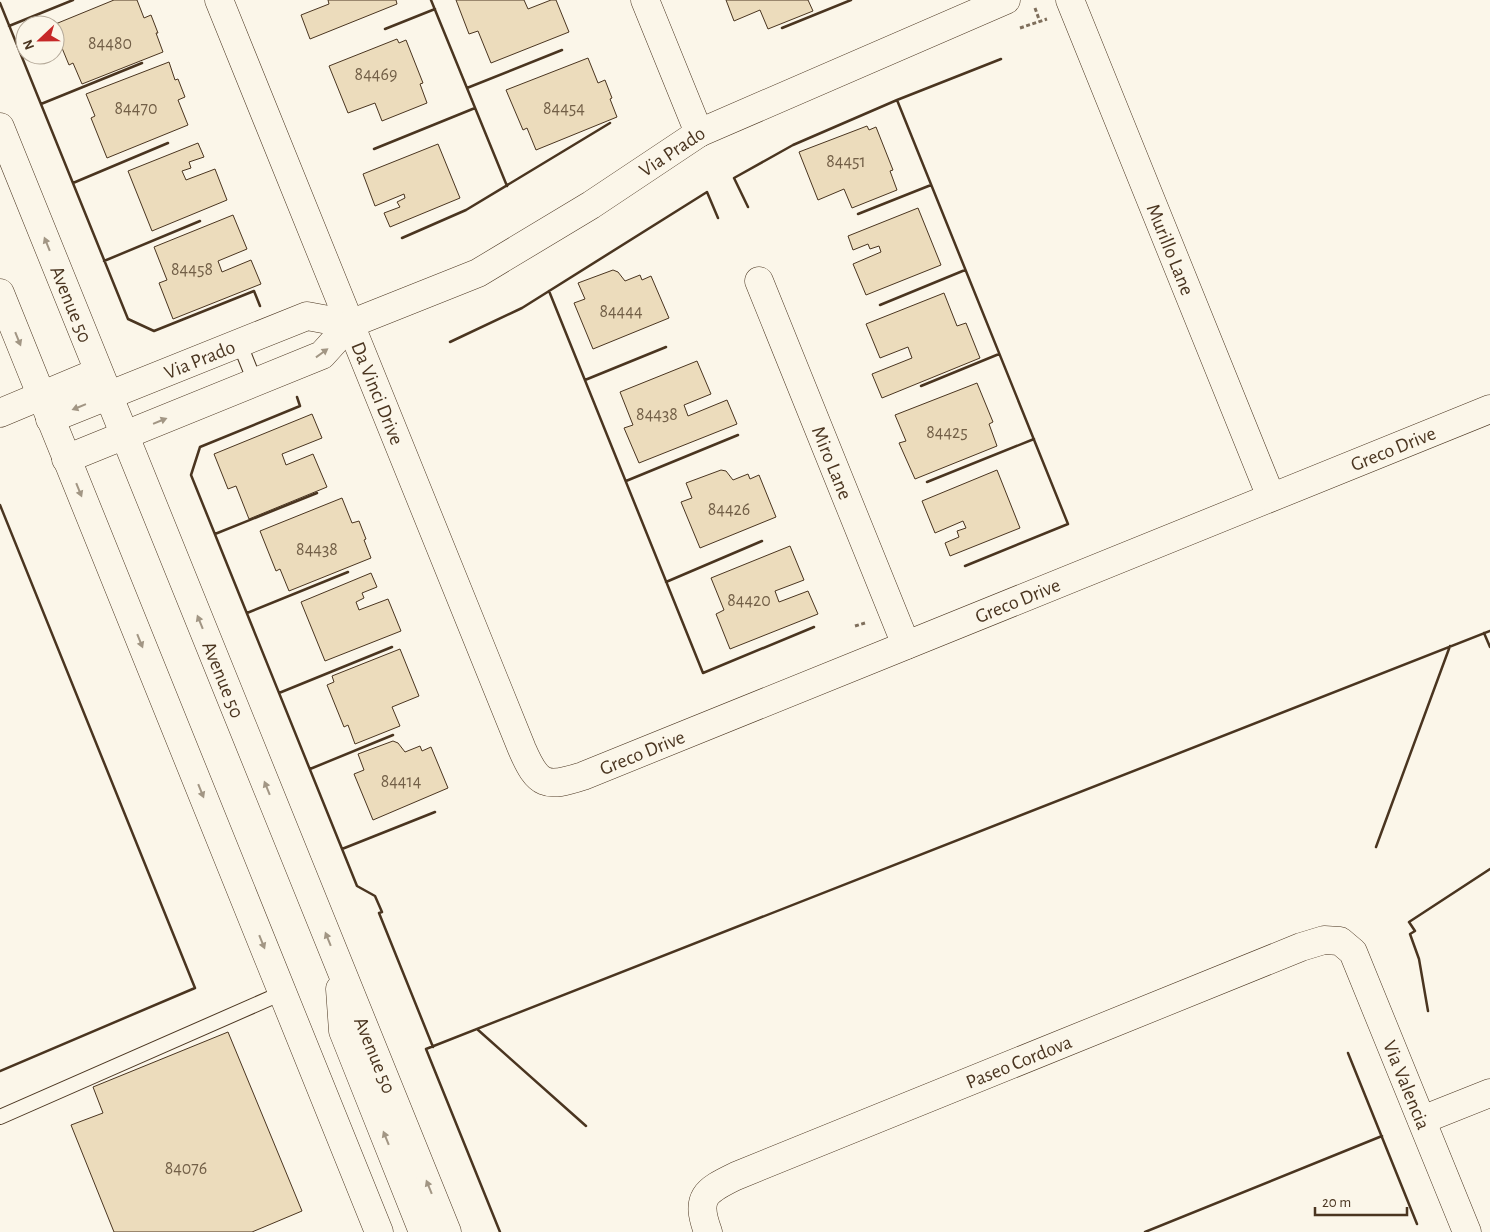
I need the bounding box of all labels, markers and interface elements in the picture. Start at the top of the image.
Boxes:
north arrow [15,15,65,65]
house number: 84480 [88,35,132,53]
text: N [21,37,37,52]
house number: 84469 [355,66,397,84]
house number: 84470 [115,100,157,118]
house number: 84454 [543,100,585,118]
street label: Via Prado [636,123,709,181]
house number: 84451 [826,153,866,171]
street label: Murillo Lane [1143,201,1197,298]
one-way arrow [43,236,51,251]
house number: 84458 [171,261,213,279]
street label: Avenue 50 [46,263,95,346]
house number: 84444 [599,303,643,321]
one-way arrow [15,331,22,346]
street label: Via Prado [162,337,238,383]
street label: Da Vinci Drive [347,339,407,448]
one-way arrow [315,348,329,358]
one-way arrow [71,404,86,412]
house number: 84438 [636,406,678,424]
one-way arrow [153,416,167,424]
street label: Greco Drive [1348,423,1439,475]
street label: Miro Lane [808,424,855,503]
house number: 84425 [926,424,968,442]
one-way arrow [75,483,83,498]
house number: 84426 [708,501,750,519]
house number: 84438 [296,541,338,559]
street label: Greco Drive [973,575,1063,627]
house number: 84420 [727,592,771,610]
one-way arrow [195,614,203,629]
one-way arrow [136,634,144,649]
street label: Avenue 50 [198,639,247,721]
street label: Greco Drive [597,727,688,779]
house number: 84414 [381,773,422,791]
one-way arrow [263,781,271,795]
one-way arrow [198,784,205,799]
one-way arrow [324,932,332,946]
one-way arrow [258,935,266,950]
street label: Avenue 50 [350,1014,399,1096]
street label: Paseo Cordova [963,1032,1075,1093]
street label: Via Valencia [1379,1038,1433,1133]
one-way arrow [381,1131,389,1145]
house number: 84076 [165,1160,207,1178]
one-way arrow [425,1179,433,1194]
scale bar [1315,1184,1408,1216]
text: 20 m [1322,1195,1351,1210]

